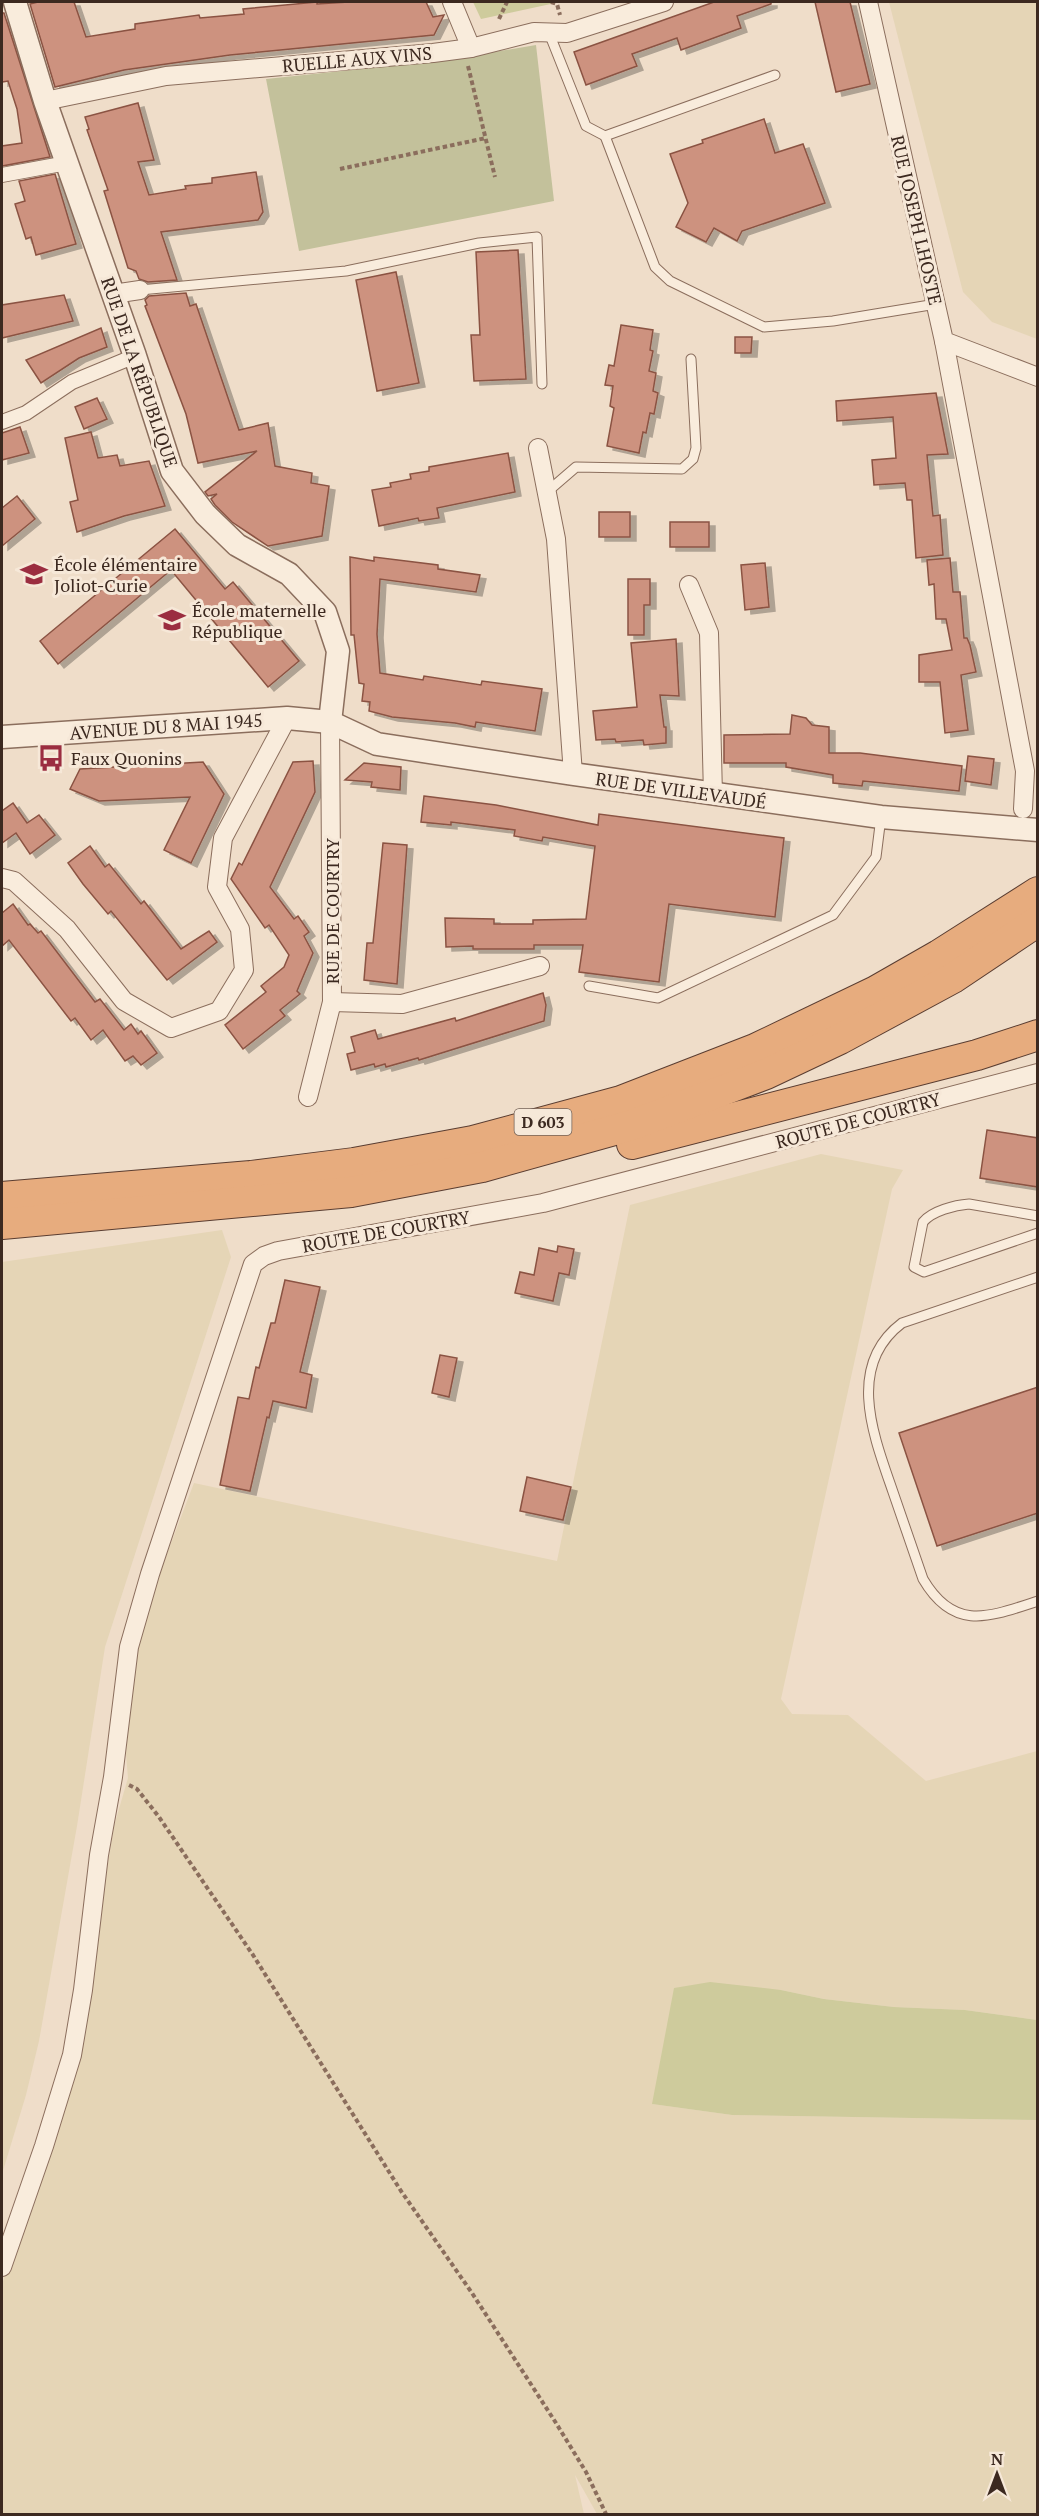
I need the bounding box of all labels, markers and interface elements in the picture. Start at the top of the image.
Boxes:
street label: RUELLE AUX VINS [281,41,433,77]
street label: RUE JOSEPH LHOSTE [886,133,948,307]
street label: RUE DE LA RÉPUBLIQUE [96,273,184,471]
place label: École élémentaire Joliot-Curie [54,552,197,597]
school or university icon: École élémentaire Joliot-Curie [19,559,49,589]
place label: École maternelle République [192,598,326,643]
school or university icon: École maternelle République [157,605,187,635]
street label: AVENUE DU 8 MAI 1945 [69,707,263,745]
bus stop icon: Faux Quonins [36,743,66,773]
place label: Faux Quonins [71,746,182,770]
street label: RUE DE VILLEVAUDÉ [594,766,768,814]
street label: RUE DE COURTRY [320,837,344,984]
street label: ROUTE DE COURTRY [773,1086,944,1154]
road number: D 603 [514,1109,572,1135]
street label: ROUTE DE COURTRY [300,1204,472,1258]
north arrow [967,2444,1027,2504]
text: N [991,2448,1003,2470]

